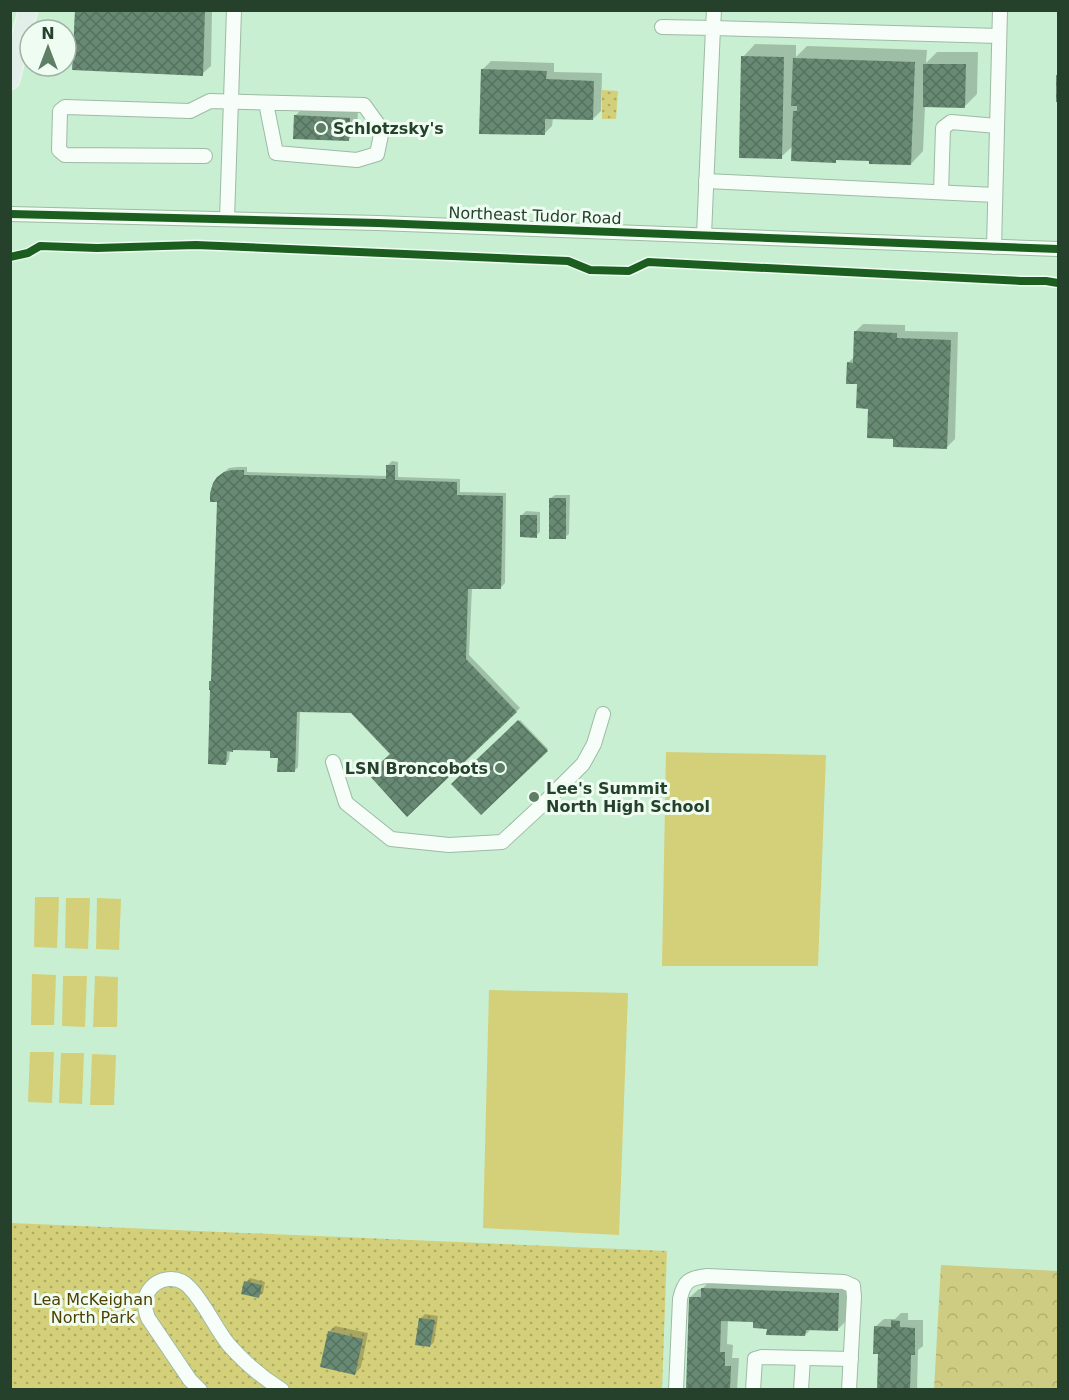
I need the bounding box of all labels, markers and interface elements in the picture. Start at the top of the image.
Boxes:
north arrow [18,18,78,78]
text: N [41,24,55,43]
place label: Schlotzsky's [333,119,444,138]
marker: Schlotzsky's [314,121,328,135]
street label: Northeast Tudor Road [448,203,622,228]
place label: LSN Broncobots [345,759,488,778]
marker: LSN Broncobots [493,761,507,775]
place label: Lee's Summit North High School [546,779,710,816]
marker: Lee's Summit North High School [527,790,541,804]
park label: Lea McKeighan North Park [33,1290,153,1327]

